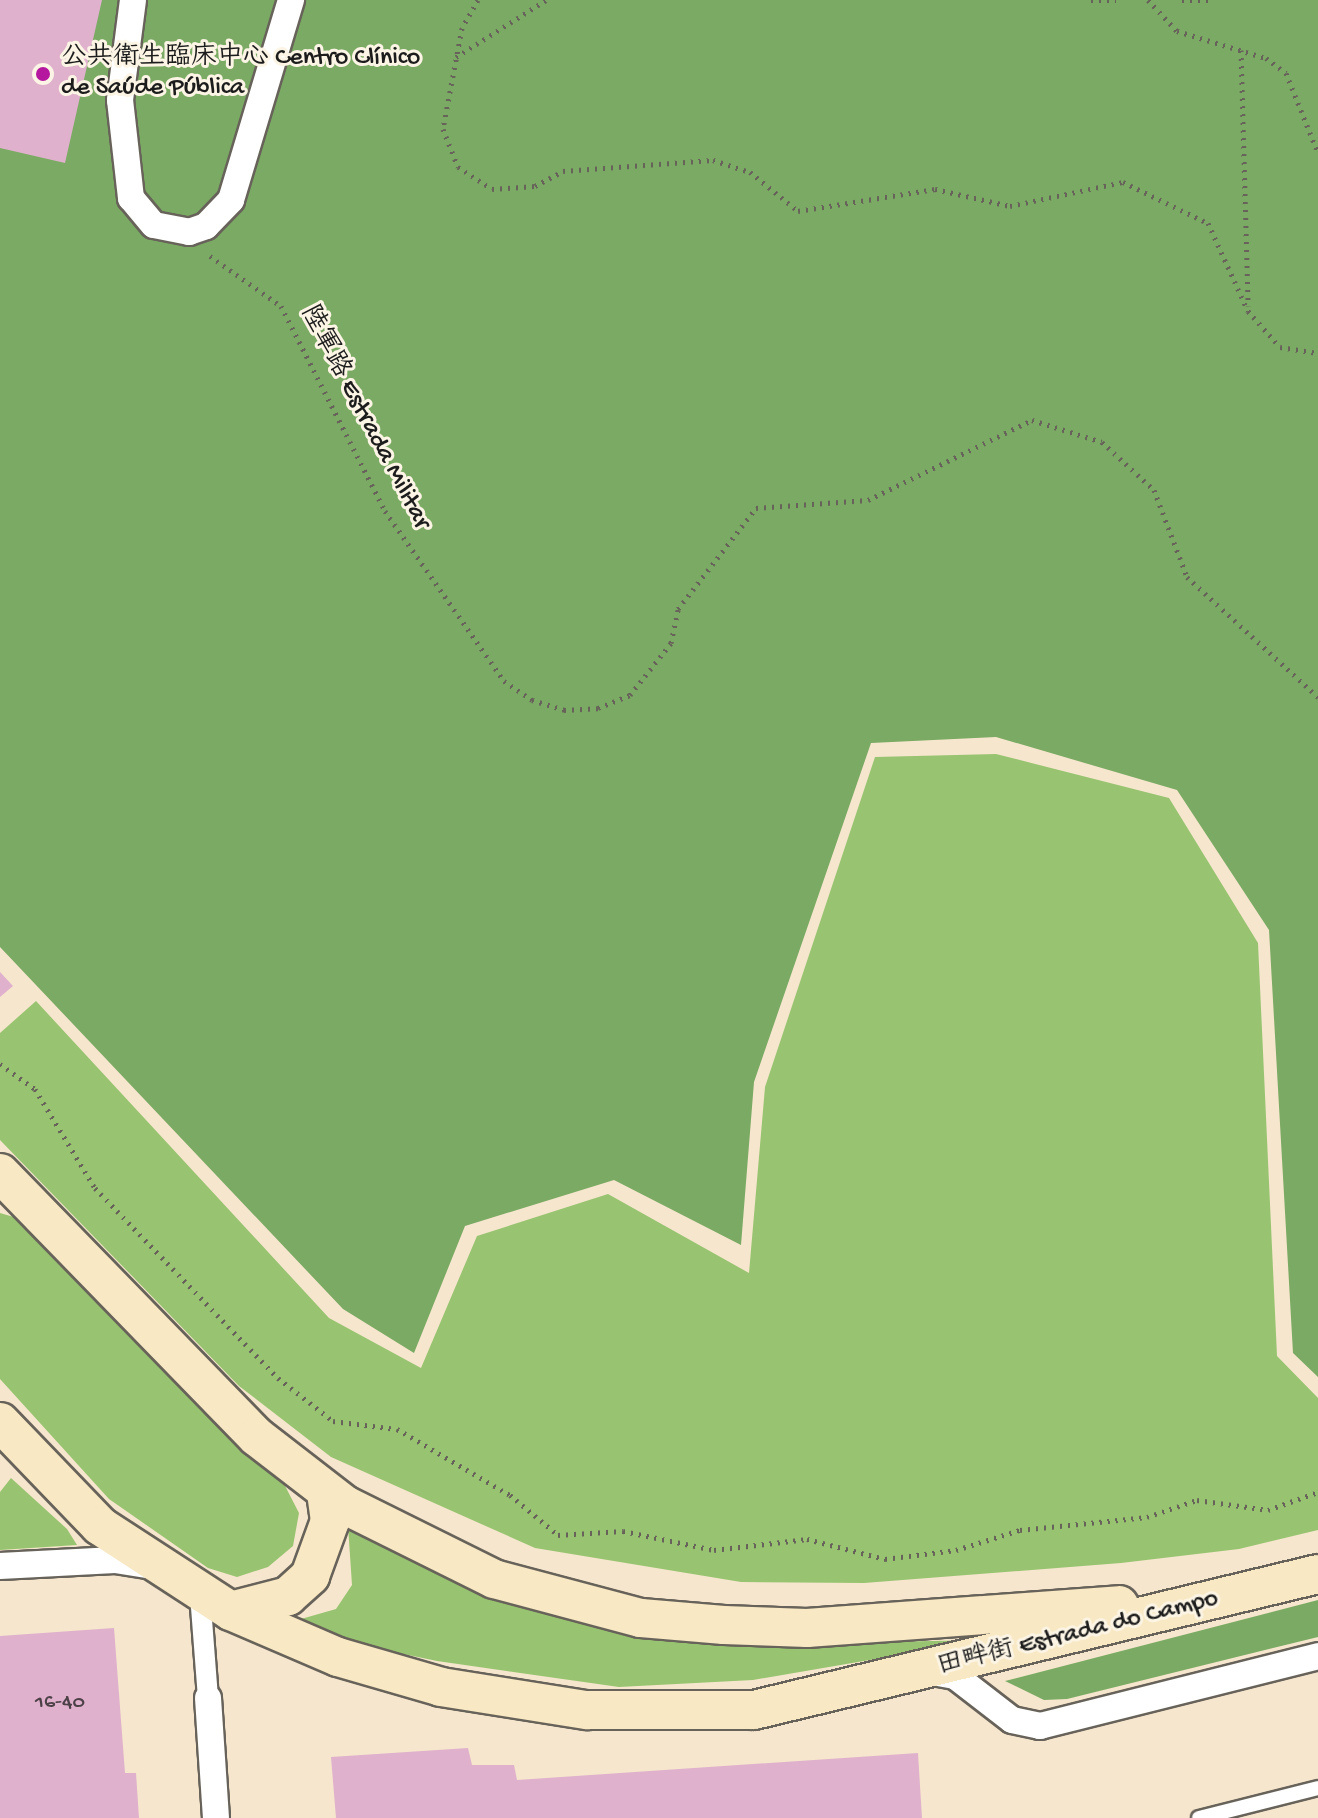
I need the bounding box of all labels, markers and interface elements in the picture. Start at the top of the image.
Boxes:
place label: 公共衛生臨床中心 Centro Clínico de Saúde Pública [61,43,420,104]
marker: 公共衛生臨床中心 Centro Clínico de Saúde Pública [32,63,54,85]
street label: 陸軍路 Estrada Militar [292,301,436,535]
street label: 田畔街 Estrada do Campo [934,1584,1222,1684]
house number: 16-40 [35,1691,85,1717]

